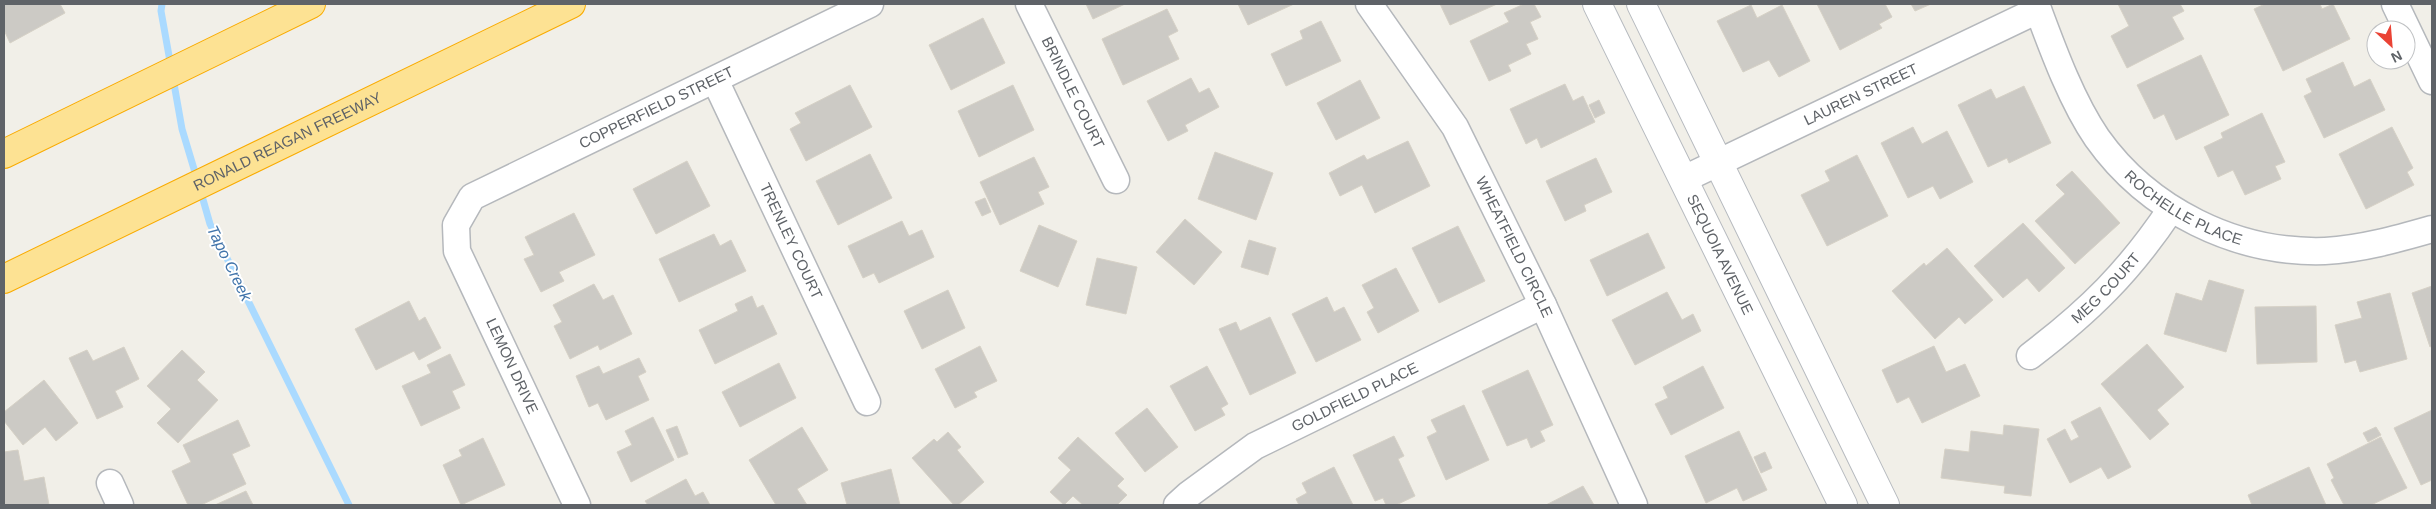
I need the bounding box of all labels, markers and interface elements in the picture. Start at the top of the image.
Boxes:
north arrow [2366,20,2416,70]
street label: BRINDLE COURT [1039,34,1108,151]
text: N [2389,47,2405,66]
street label: LAUREN STREET [1801,60,1920,129]
street label: COPPERFIELD STREET [576,63,736,152]
street label: RONALD REAGAN FREEWAY [190,88,384,194]
street label: ROCHELLE PLACE [2121,167,2245,248]
street label: WHEATFIELD CIRCLE [1473,174,1556,320]
street label: TRENLEY COURT [757,180,826,301]
street label: SEQUOIA AVENUE [1684,191,1757,317]
water label: Tapo Creek [204,223,256,305]
street label: MEG COURT [2068,249,2143,327]
street label: LEMON DRIVE [483,315,542,416]
street label: GOLDFIELD PLACE [1289,359,1421,435]

